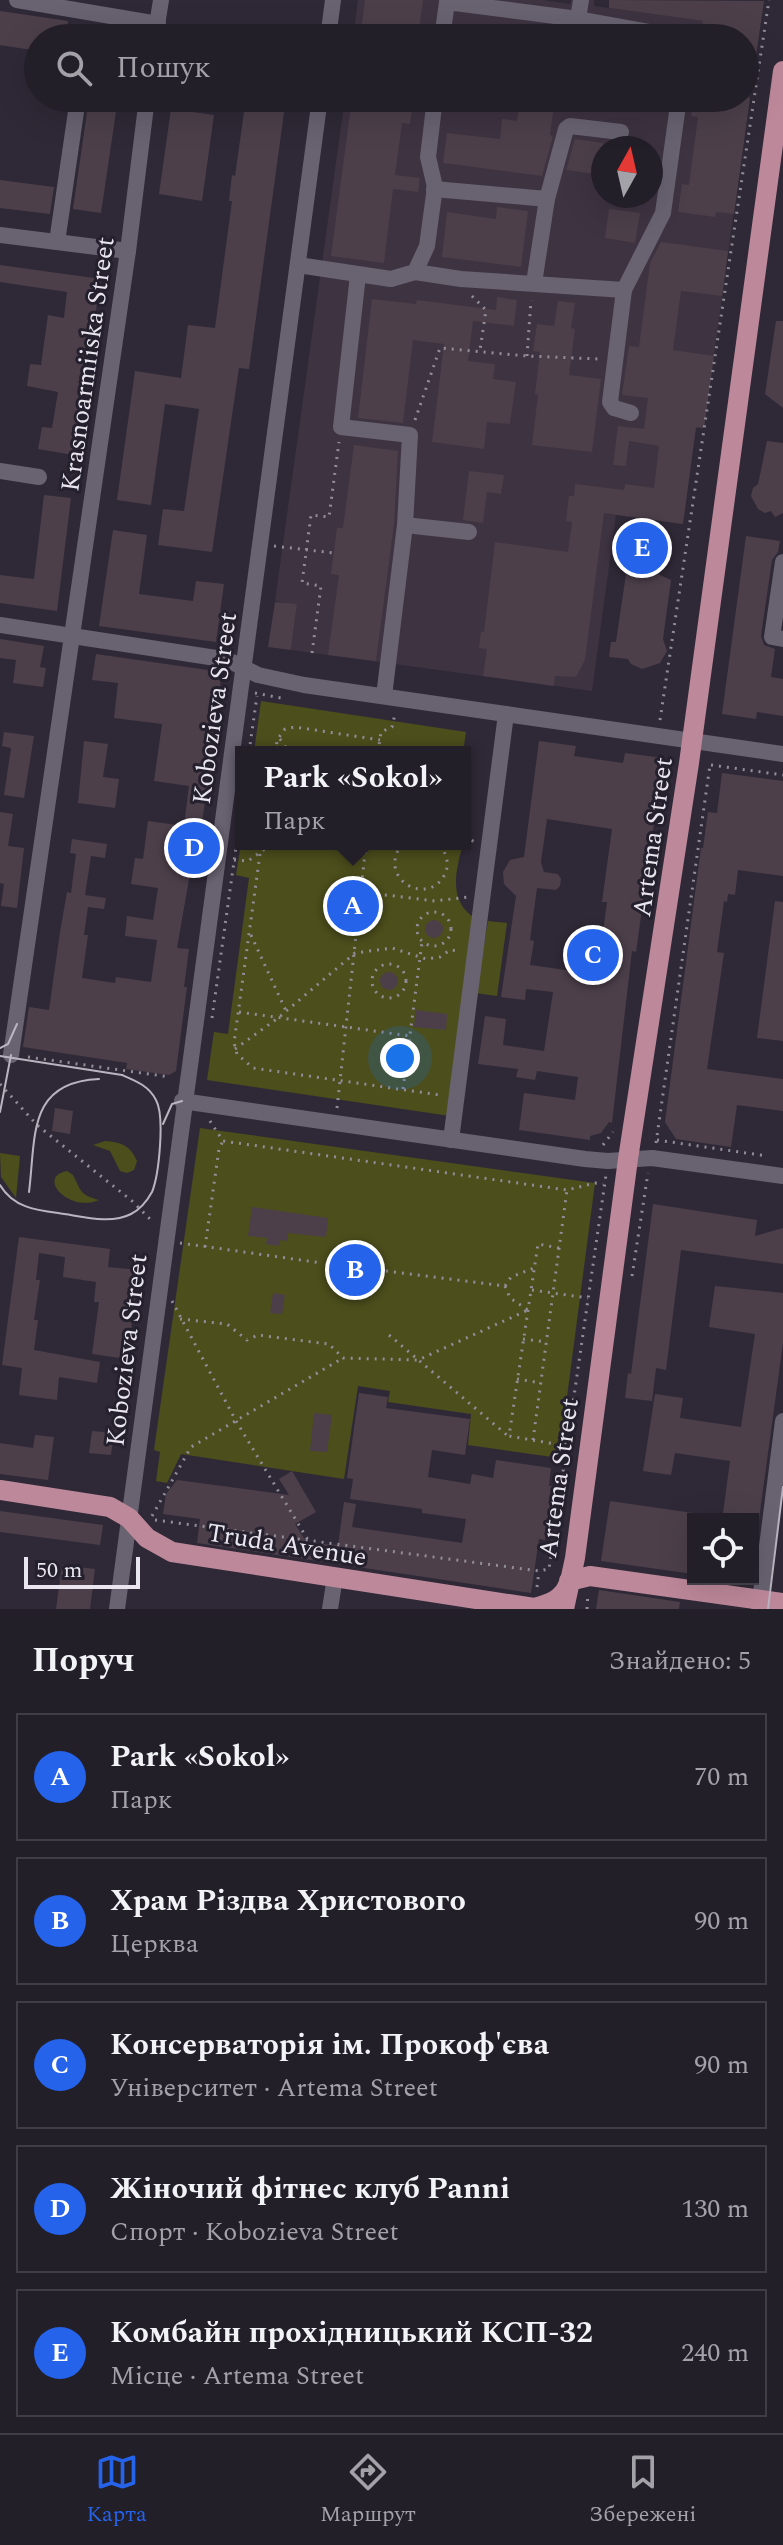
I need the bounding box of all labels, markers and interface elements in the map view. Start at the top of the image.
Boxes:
search box [24,24,759,112]
text: Пошук [116,45,211,91]
icon: search [52,46,96,90]
north arrow [591,136,663,208]
street label: Krasnoarmiiska Street [50,234,126,494]
pin: E [616,518,668,578]
street label: Kobozieva Street [182,609,248,807]
popup [235,746,471,850]
street label: Artema Street [622,754,684,920]
text: Park «Sokol» [263,755,443,801]
text: Парк [263,801,325,841]
pin: D [168,818,220,878]
pin: A [327,876,379,936]
pin: C [567,925,619,985]
your location [380,1038,420,1078]
pin: B [329,1240,381,1300]
street label: Kobozieva Street [95,1252,159,1449]
street label: Artema Street [528,1395,590,1561]
street label: Truda Avenue [204,1513,370,1577]
map controls [687,1513,759,1585]
button: locate [687,1513,759,1585]
scale bar [24,1553,140,1589]
text: 50 m [36,1554,82,1587]
text: Поруч [32,1635,135,1687]
text: Знайдено: 5 [609,1641,751,1681]
text: Park «Sokol» [110,1734,290,1780]
text: A [50,1757,70,1797]
text: 70 m [694,1757,749,1797]
text: Парк [110,1780,172,1820]
text: Храм Різдва Христового [110,1878,466,1924]
text: B [51,1901,69,1941]
text: 90 m [694,1901,749,1941]
text: Церква [110,1924,199,1964]
text: Консерваторія ім. Прокоф'єва [110,2022,549,2068]
text: C [51,2045,69,2085]
text: 90 m [694,2045,749,2085]
text: Університет · Artema Street [110,2068,438,2108]
text: Жіночий фітнес клуб Panni [110,2166,510,2212]
text: D [50,2189,70,2229]
text: 130 m [681,2189,749,2229]
text: Спорт · Kobozieva Street [110,2212,399,2252]
text: Комбайн прохідницький КСП-32 [110,2310,593,2356]
text: E [51,2333,69,2373]
text: 240 m [681,2333,749,2373]
text: Місце · Artema Street [110,2356,364,2396]
tab: Карта [87,2450,147,2531]
tab: Маршрут [320,2450,416,2531]
tab: Збережені [589,2450,696,2531]

